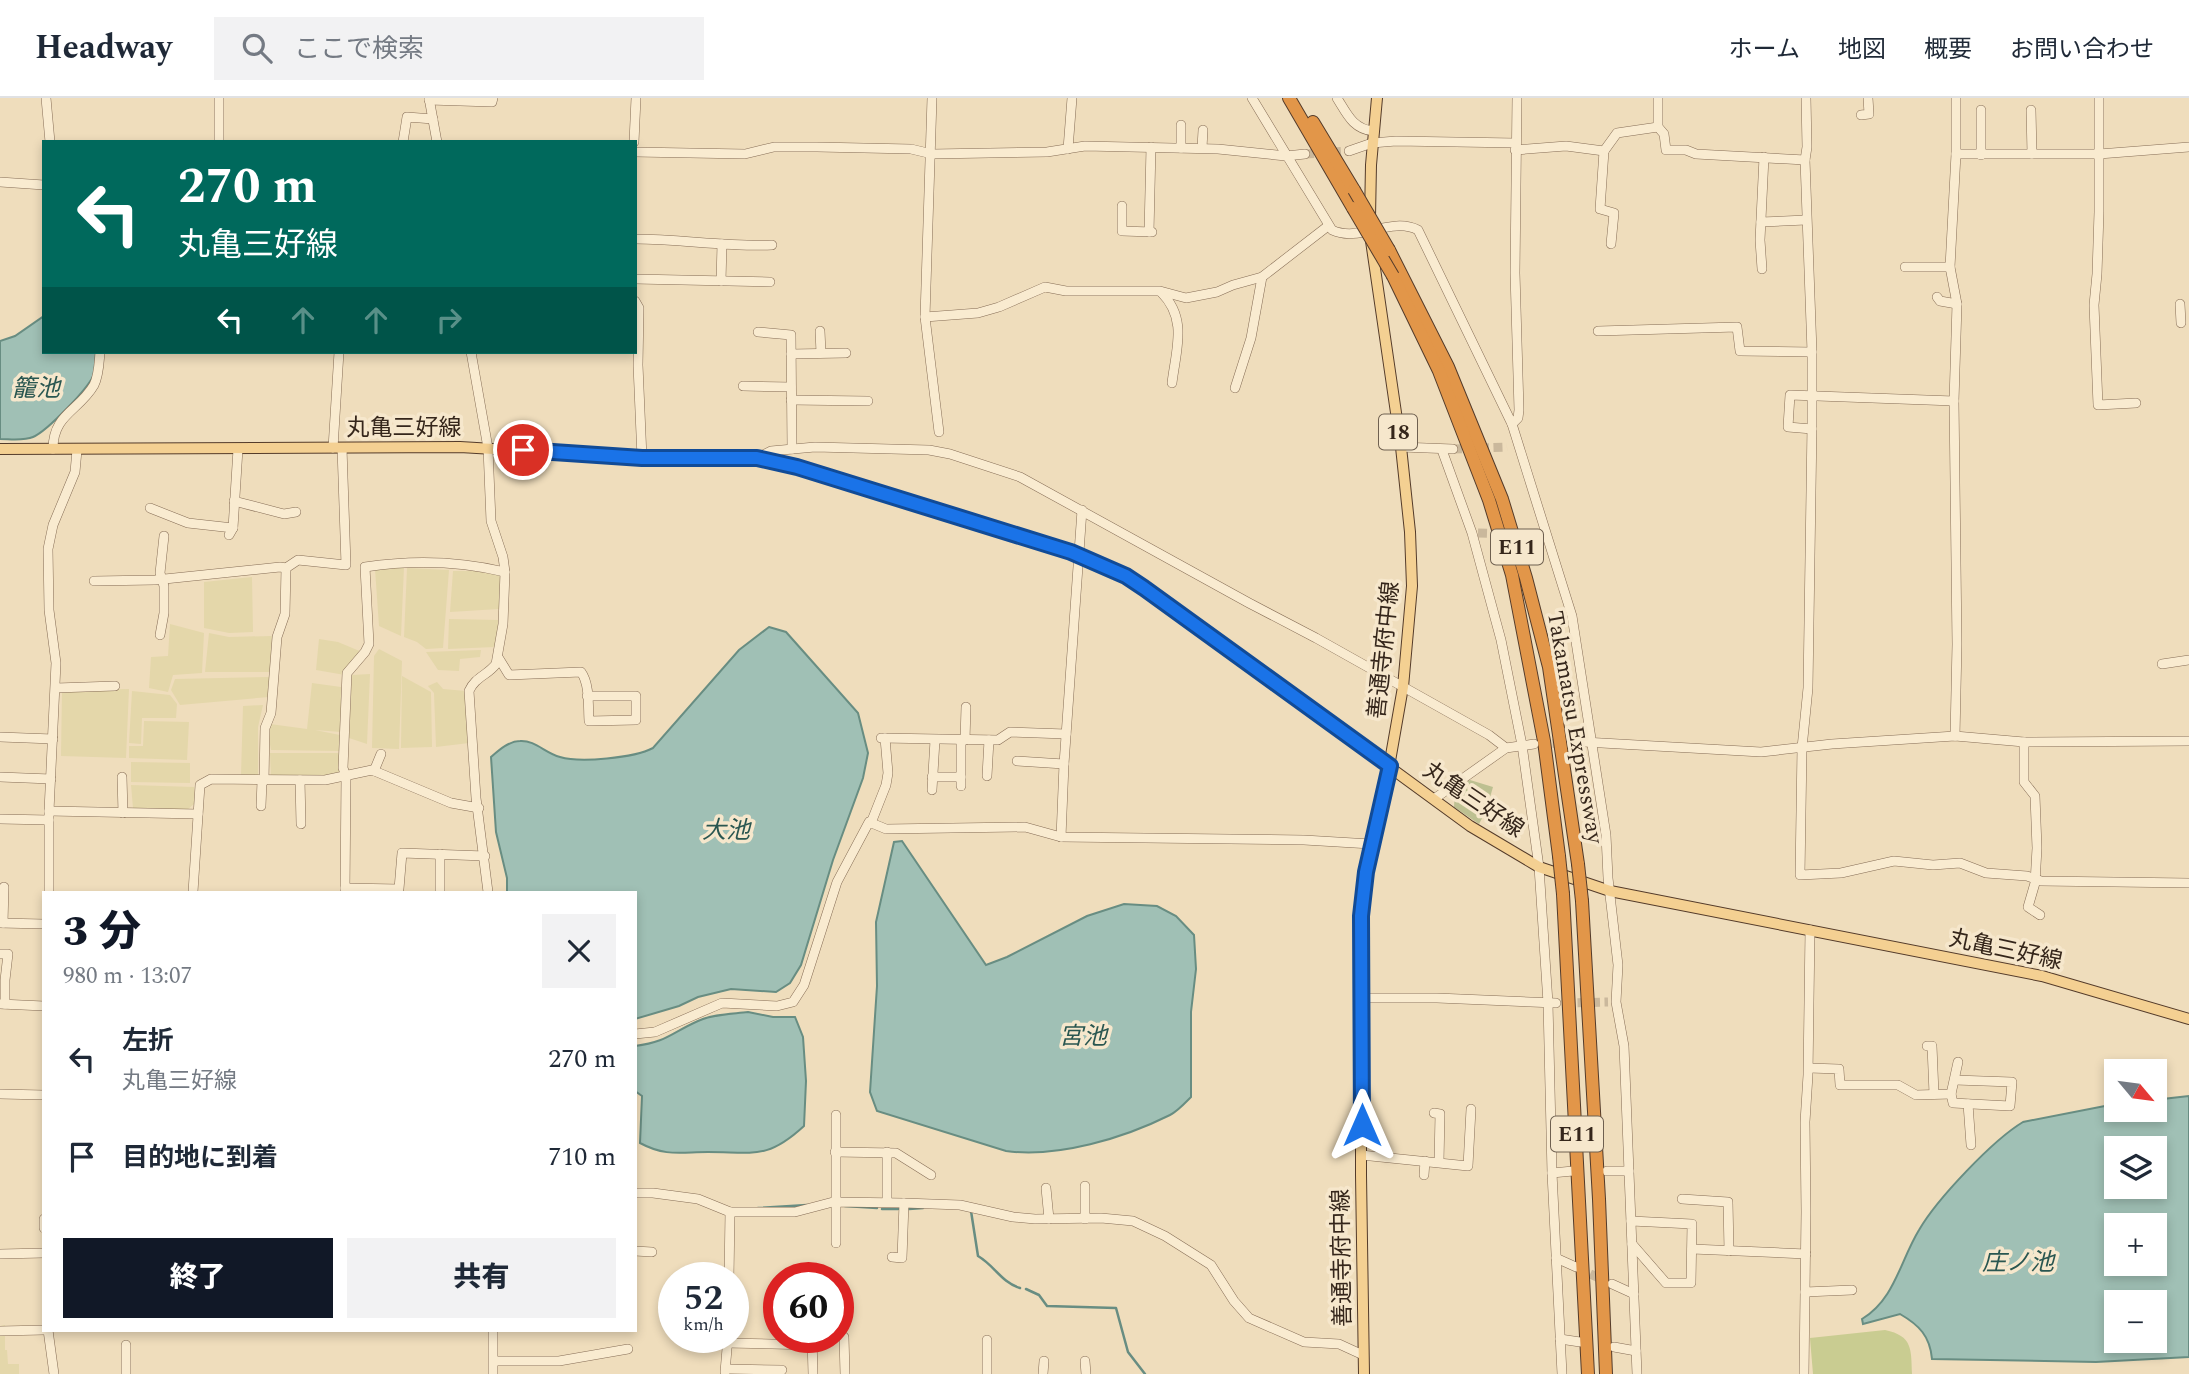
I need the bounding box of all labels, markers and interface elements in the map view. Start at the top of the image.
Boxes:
search box [214,17,704,80]
text: Headway [35,23,172,73]
icon: search [238,29,276,67]
text: ここで検索 [294,29,424,69]
text: ホーム [1729,32,1800,68]
text: 地図 [1838,32,1886,68]
text: 概要 [1924,32,1972,68]
text: お問い合わせ [2010,32,2154,68]
text: 270 m [178,150,317,225]
icon: left [63,168,154,259]
text: 丸亀三好線 [178,221,338,270]
icon: left [211,301,249,339]
icon: ahead [284,301,322,339]
icon: ahead [357,301,395,339]
icon: right [430,301,468,339]
water label: 籠池 [12,371,62,407]
street label: 丸亀三好線 [347,411,462,446]
road number: 18 [1379,414,1417,450]
pin [493,420,553,480]
icon: arrive [504,431,542,469]
road number: E11 [1491,530,1543,564]
street label: 善通寺府中線 [1360,580,1409,721]
street label: Takamatsu Expressway [1537,608,1612,847]
street label: 丸亀三好線 [1416,754,1531,847]
water label: 大池 [702,813,752,849]
text: 3 分 [63,901,141,964]
button: close [542,914,616,988]
street label: 丸亀三好線 [1946,921,2066,980]
text: 980 m · 13:07 [63,959,192,994]
water label: 宮池 [1059,1019,1109,1055]
text: 左折 [122,1021,174,1061]
text: 270 m [548,1039,616,1079]
icon: left [63,1040,101,1078]
north arrow [2104,1059,2166,1122]
map controls [2104,1059,2167,1353]
text: 丸亀三好線 [122,1064,237,1099]
position arrow [1325,1088,1399,1162]
road number: E11 [1551,1116,1603,1152]
button: layers [2104,1136,2167,1199]
text: 710 m [548,1137,616,1177]
icon: arrive [63,1138,101,1176]
text: 目的地に到着 [122,1138,278,1178]
street label: 善通寺府中線 [1324,1189,1361,1327]
button: + [2104,1213,2167,1276]
button: 終了 [63,1238,333,1318]
button: 共有 [347,1238,616,1318]
water label: 庄ノ池 [1982,1245,2056,1281]
speed limit sign: 60 [763,1262,854,1353]
text: 52 [684,1272,723,1325]
button: − [2104,1290,2167,1353]
text: km/h [683,1311,724,1338]

